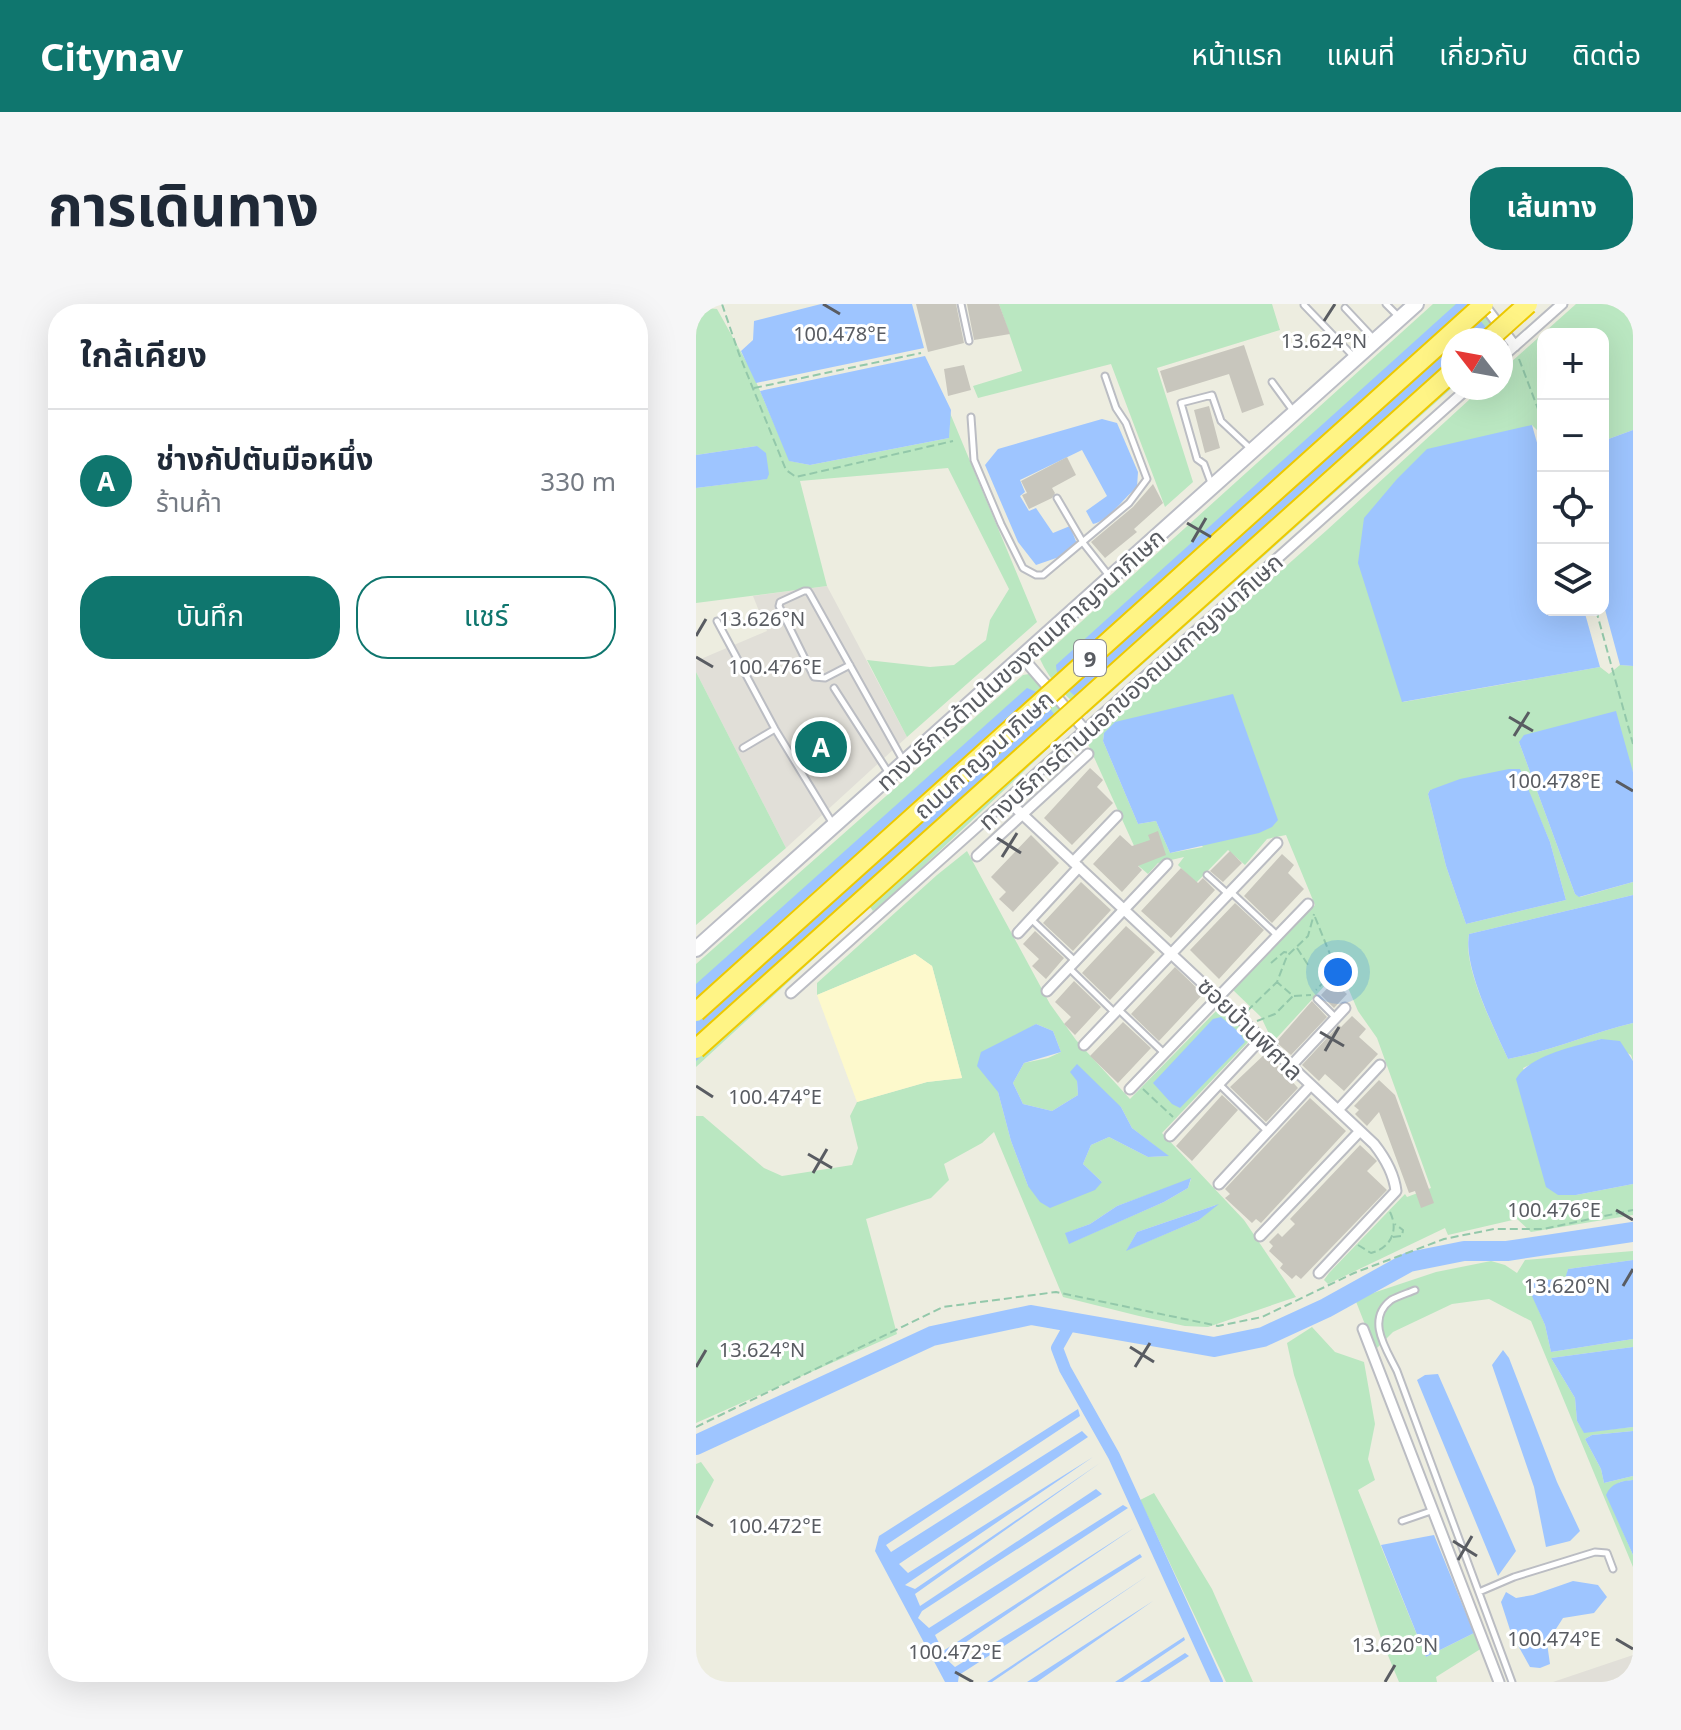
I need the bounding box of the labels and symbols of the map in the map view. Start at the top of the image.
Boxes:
text: 100.478°E [793,320,887,347]
text: 13.624°N [1281,327,1367,354]
north arrow [1441,328,1513,400]
street label: ทางบริการด้านในของถนนกาญจนาภิเษก [870,522,1170,796]
street label: ทางบริการด้านนอกของถนนกาญจนาภิเษก [971,545,1289,837]
text: 13.626°N [719,605,805,632]
road number: 9 [1074,640,1106,676]
text: 100.476°E [728,653,822,680]
street label: ถนนกาญจนาภิเษก [907,684,1059,824]
pin: A [795,717,847,777]
text: 100.478°E [1507,767,1601,794]
your location [1318,952,1358,992]
street label: ซอยบ้านพิศาล [1191,969,1311,1087]
text: 100.474°E [728,1083,822,1110]
text: 100.476°E [1507,1196,1601,1223]
text: 13.620°N [1524,1272,1610,1299]
text: 13.624°N [719,1336,805,1363]
text: 100.472°E [728,1512,822,1539]
text: 100.474°E [1507,1625,1601,1652]
text: 13.620°N [1352,1631,1438,1658]
text: 100.472°E [908,1638,1002,1665]

